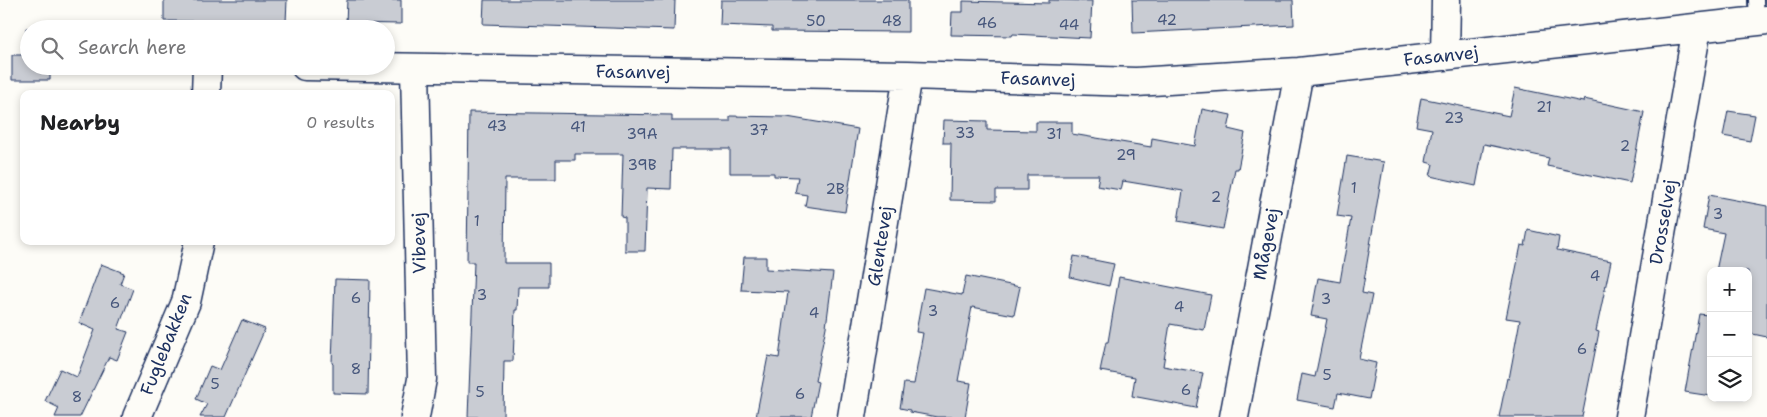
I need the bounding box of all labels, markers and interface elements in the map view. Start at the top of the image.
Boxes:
house number: 42 [1157,10,1177,30]
house number: 50 [806,11,826,31]
house number: 48 [882,11,902,31]
house number: 46 [977,13,997,33]
house number: 44 [1059,15,1079,35]
search box [20,20,395,75]
icon: search [38,34,66,62]
text: Search here [78,35,187,60]
street label: Fasanvej [1402,40,1480,72]
street label: Fasanvej [595,59,671,85]
street label: Fasanvej [1000,66,1076,92]
house number: 21 [1536,97,1552,117]
house number: 23 [1444,108,1464,128]
text: Nearby [40,109,120,137]
text: 0 results [306,112,375,133]
house number: 43 [487,116,507,136]
house number: 41 [570,117,586,137]
house number: 37 [749,120,769,140]
house number: 33 [955,123,975,143]
house number: 39A [626,124,658,144]
house number: 31 [1046,124,1062,144]
house number: 2 [1620,136,1630,156]
house number: 29 [1116,145,1136,165]
house number: 39B [627,155,657,175]
street label: Drosselvej [1644,177,1682,267]
house number: 1 [1351,178,1357,198]
house number: 2B [825,179,845,199]
house number: 2 [1211,187,1221,207]
street label: Glentevej [862,204,898,288]
house number: 3 [1713,204,1723,224]
street label: Mågevej [1247,206,1285,282]
house number: 1 [474,211,480,231]
street label: Vibevej [406,212,432,274]
house number: 4 [1590,266,1600,286]
map controls [1707,267,1752,402]
button: + [1707,267,1752,312]
house number: 3 [477,285,487,305]
house number: 6 [351,288,361,308]
street label: Fuglebakken [135,289,197,399]
house number: 3 [1321,289,1331,309]
house number: 6 [110,293,120,313]
house number: 4 [1174,297,1184,317]
house number: 3 [928,301,938,321]
house number: 4 [809,303,819,323]
button: − [1707,312,1752,357]
house number: 6 [1577,339,1587,359]
button: layers [1707,357,1752,402]
house number: 8 [351,359,361,379]
house number: 5 [1322,365,1332,385]
house number: 5 [210,374,220,394]
house number: 6 [1181,380,1191,400]
house number: 5 [475,382,485,402]
house number: 6 [795,384,805,404]
house number: 8 [72,387,82,407]

